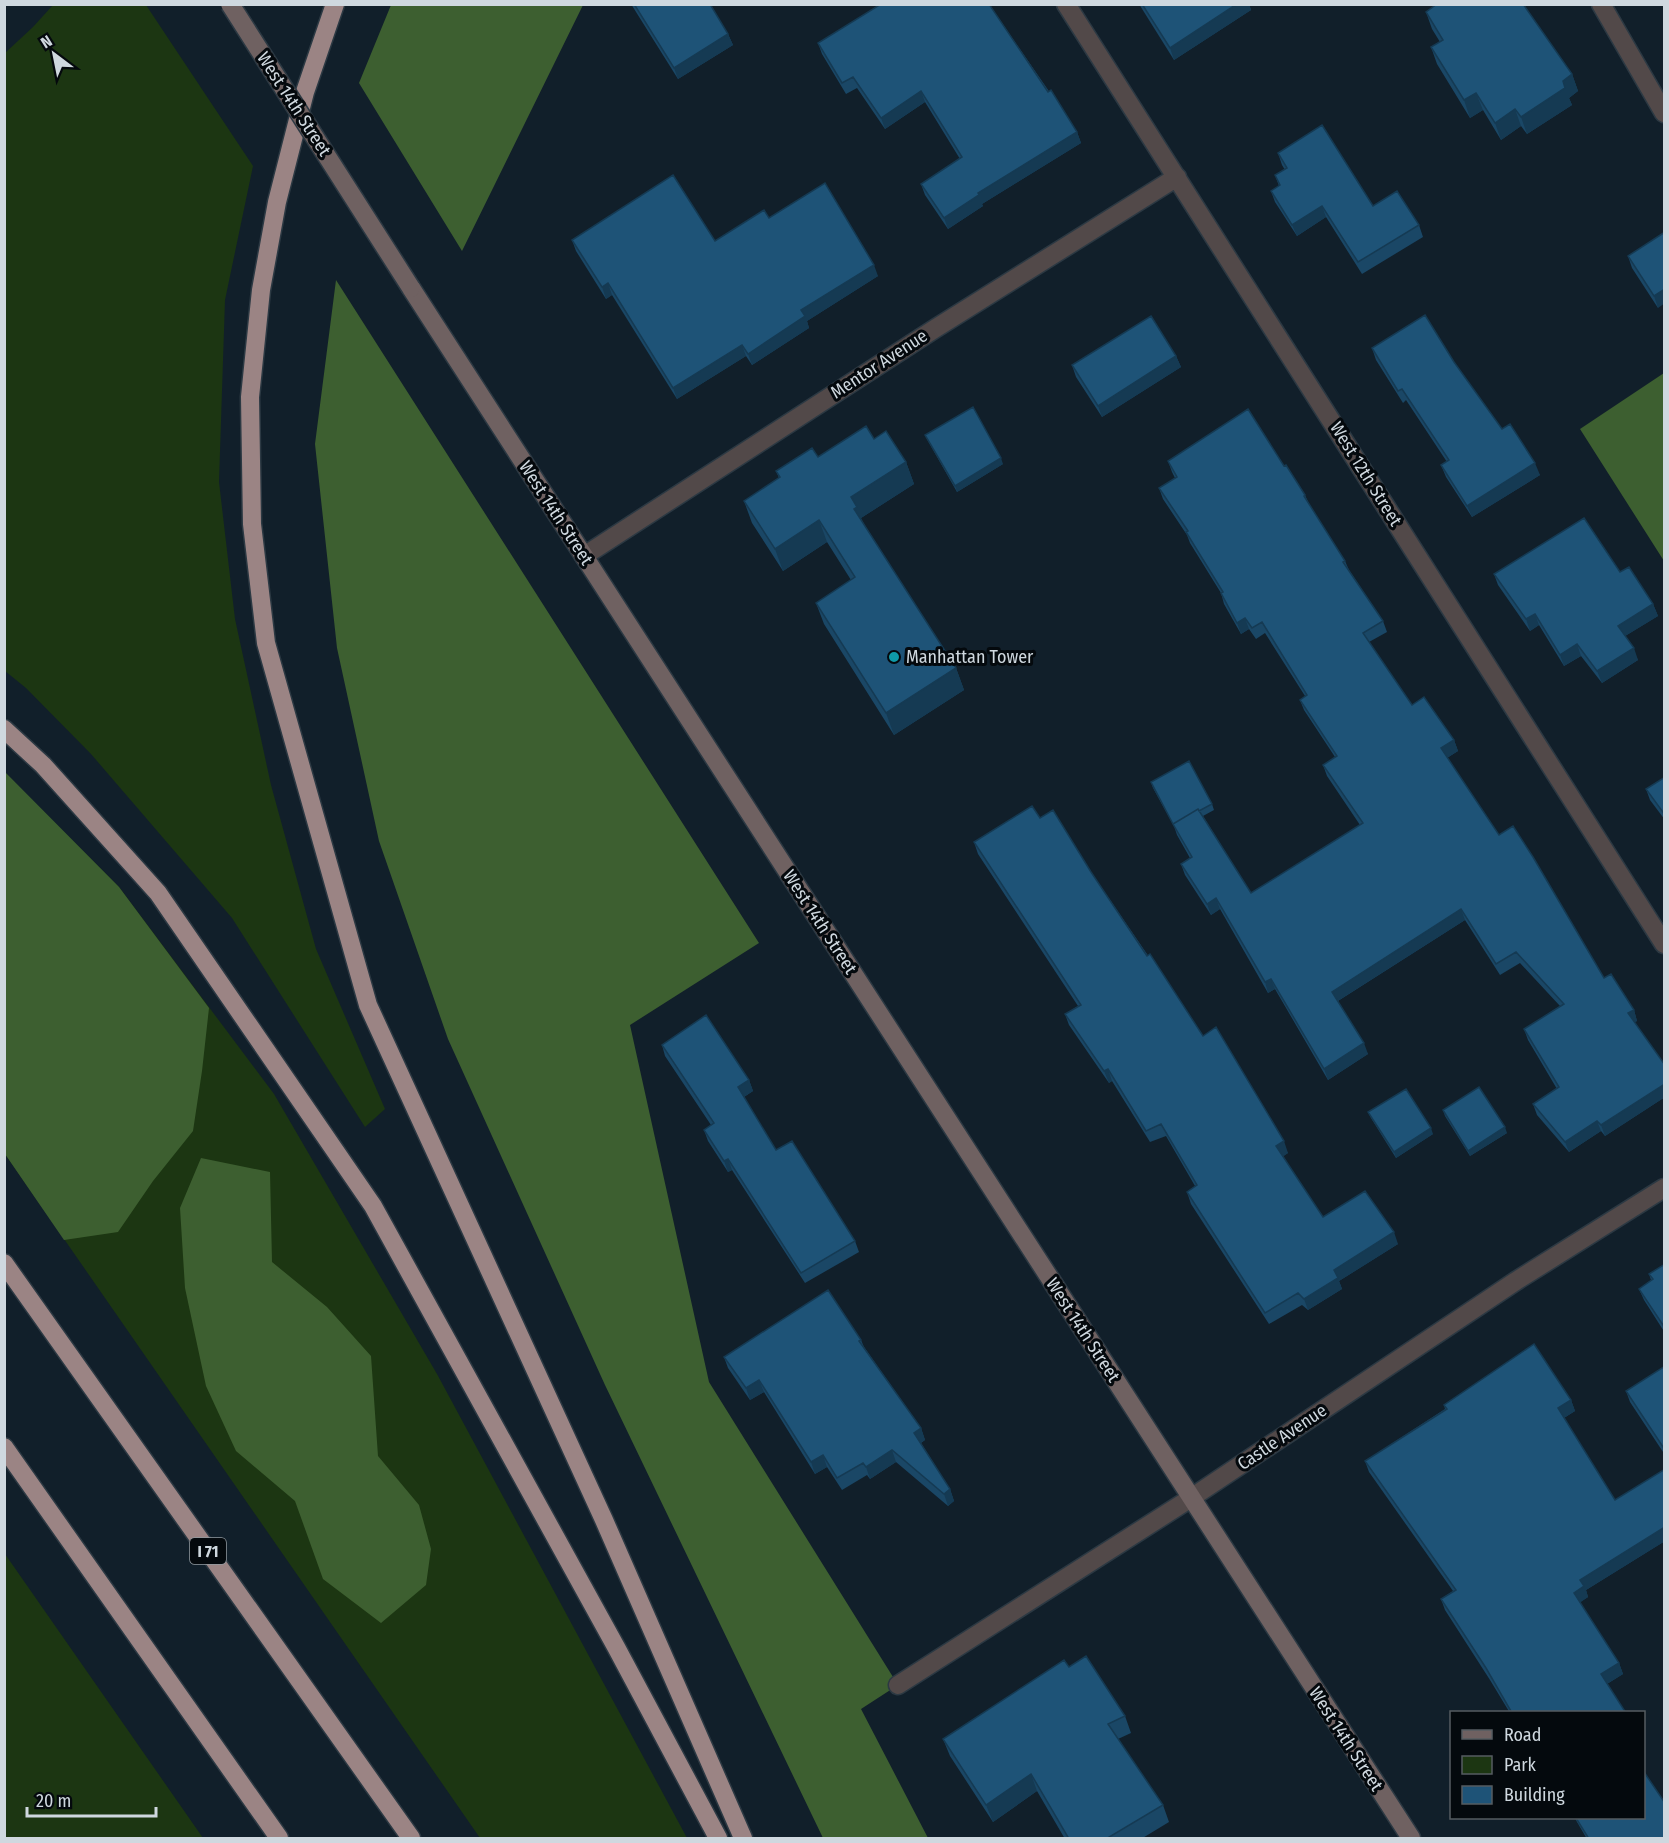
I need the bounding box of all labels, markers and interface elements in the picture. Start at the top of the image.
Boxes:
north arrow [24,24,84,84]
text: N [37,31,55,52]
street label: West 14th Street [252,48,336,160]
street label: Mentor Avenue [827,325,932,403]
street label: West 12th Street [1325,418,1407,530]
street label: West 14th Street [514,457,598,569]
place label: Manhattan Tower [906,646,1034,668]
marker: Manhattan Tower [887,650,901,664]
street label: West 14th Street [778,866,862,978]
street label: West 14th Street [1041,1274,1125,1386]
street label: Castle Avenue [1233,1399,1331,1475]
road number: I 71 [190,1538,226,1564]
street label: West 14th Street [1304,1683,1388,1795]
legend [1450,1711,1645,1819]
text: Road [1504,1724,1541,1746]
text: Park [1504,1754,1537,1776]
scale bar [27,1780,156,1818]
text: Building [1504,1784,1565,1806]
text: 20 m [36,1790,71,1812]

